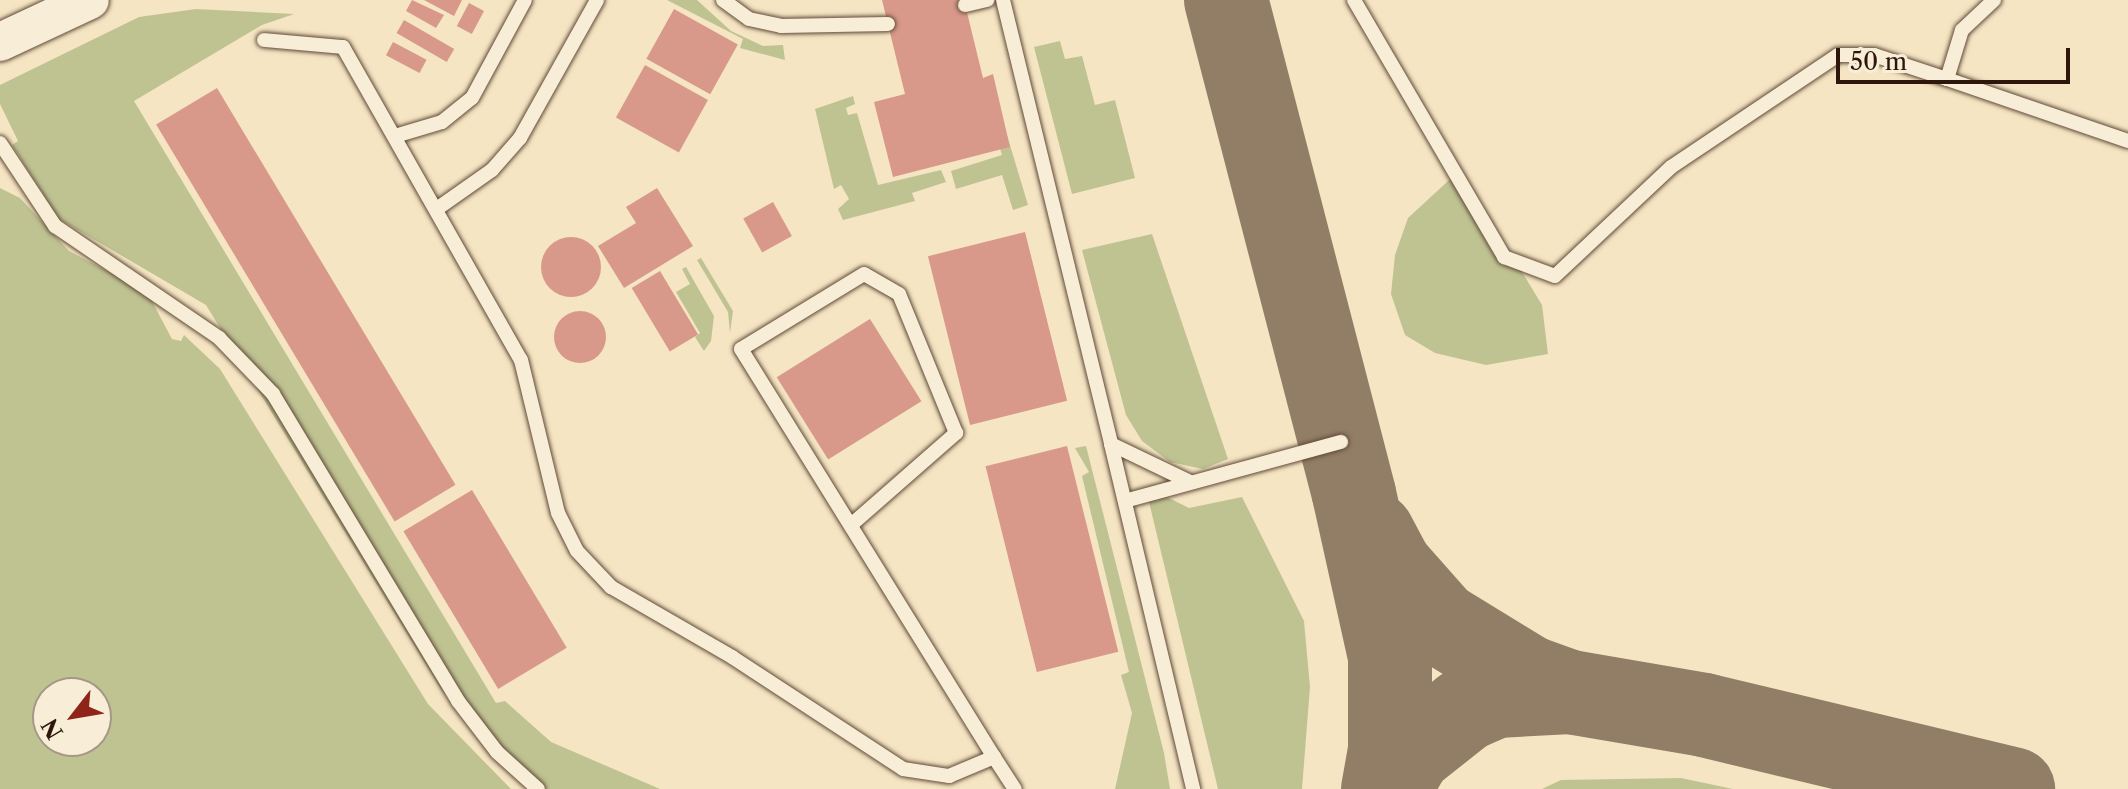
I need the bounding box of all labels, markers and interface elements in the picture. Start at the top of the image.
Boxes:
scale bar [1840,32,2074,82]
text: 50 m [1850,47,1907,76]
north arrow [32,677,112,757]
text: N [36,713,69,744]

